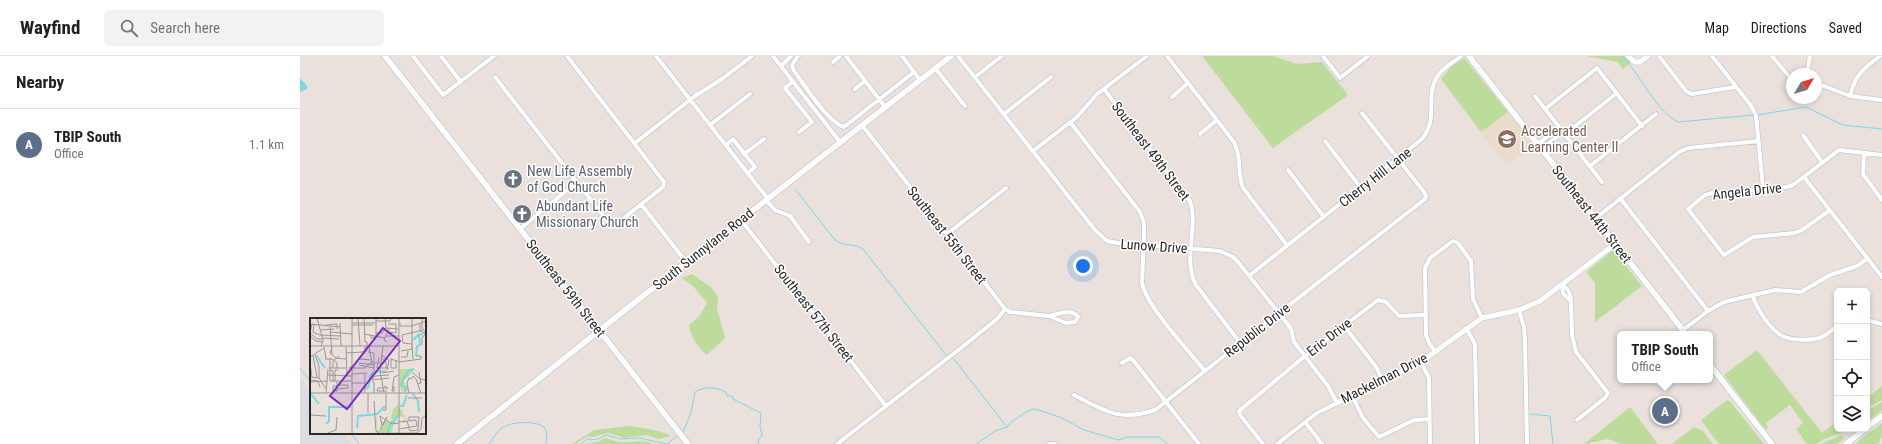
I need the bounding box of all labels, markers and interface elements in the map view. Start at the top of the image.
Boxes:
search box [104,10,384,46]
text: Wayfind [20,16,80,39]
icon: search [118,17,140,39]
text: Search here [150,19,220,37]
text: Map [1705,20,1729,36]
text: Directions [1751,20,1807,36]
text: Saved [1829,20,1862,36]
north arrow [1786,68,1822,104]
text: Nearby [16,72,64,92]
street label: Southeast 49th Street [1109,98,1193,204]
place label: Accelerated Learning Center II [1521,123,1619,155]
text: TBIP South [54,128,122,146]
school or university icon: Accelerated Learning Center II [1496,128,1518,150]
text: A [25,137,33,152]
text: 1.1 km [249,137,284,152]
street label: Cherry Hill Lane [1336,144,1415,210]
text: Office [54,146,84,161]
street label: Southeast 44th Street [1549,162,1635,266]
place label: New Life Assembly of God Church [527,163,633,195]
church icon: New Life Assembly of God Church [502,168,524,190]
street label: Angela Drive [1712,179,1783,203]
street label: Southeast 55th Street [904,183,990,287]
place label: Abundant Life Missionary Church [536,198,639,230]
church icon: Abundant Life Missionary Church [511,203,533,225]
street label: South Sunnylane Road [650,205,756,293]
street label: Southeast 59th Street [523,236,609,340]
street label: Lunow Drive [1120,236,1188,256]
your location [1073,256,1093,276]
street label: Southeast 57th Street [771,261,857,365]
map controls [1834,288,1870,432]
button: + [1834,288,1870,324]
street label: Republic Drive [1221,299,1293,361]
street label: Eric Drive [1304,314,1355,359]
inset map [310,318,426,434]
button: − [1834,324,1870,360]
popup [1617,331,1713,383]
text: TBIP South [1631,341,1699,359]
street label: Mackelman Drive [1338,349,1430,407]
text: Office [1631,359,1661,374]
button: locate [1834,360,1870,396]
pin: A [1652,396,1678,426]
button: layers [1834,396,1870,432]

